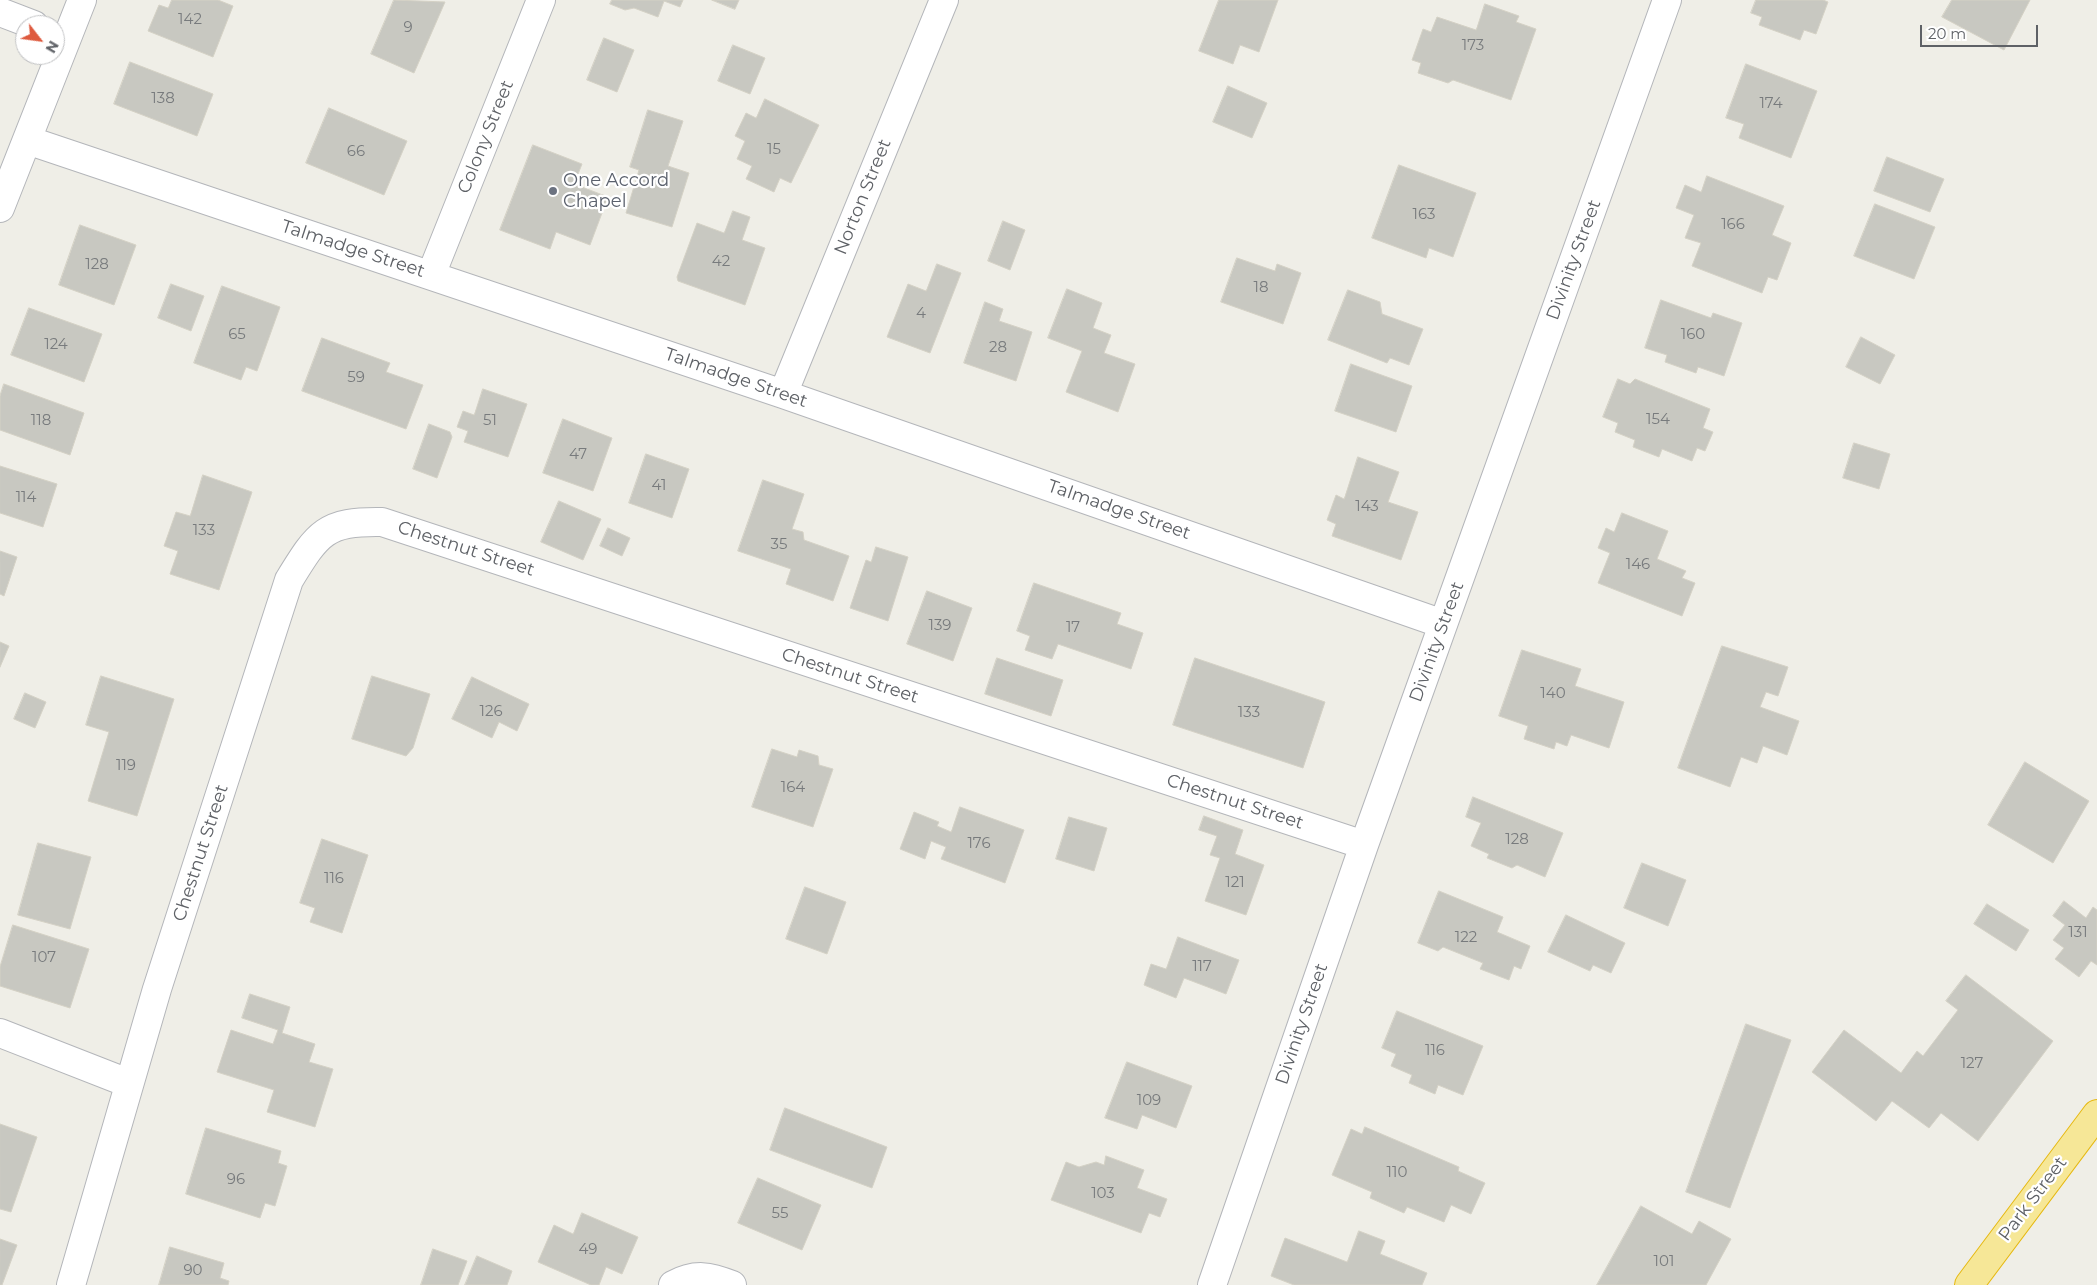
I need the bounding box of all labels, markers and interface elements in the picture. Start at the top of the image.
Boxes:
house number: 142 [178,11,202,29]
north arrow [15,15,65,65]
scale bar [1922,15,2040,47]
house number: 9 [403,19,413,37]
text: 20 m [1928,24,1966,43]
house number: 173 [1462,37,1484,55]
text: N [42,38,63,56]
street label: Colony Street [453,77,519,197]
house number: 138 [151,90,175,108]
house number: 174 [1759,95,1783,113]
street label: Norton Street [830,136,896,258]
house number: 15 [767,141,781,159]
house number: 66 [347,143,365,161]
place label: One Accord Chapel [563,170,669,212]
marker: One Accord Chapel [547,185,559,197]
street label: Divinity Street [1542,197,1606,323]
house number: 163 [1412,206,1436,224]
street label: Talmadge Street [279,216,427,282]
house number: 166 [1721,216,1745,234]
house number: 42 [712,253,730,271]
house number: 128 [85,256,109,274]
house number: 18 [1254,279,1268,297]
house number: 4 [916,305,926,323]
house number: 65 [228,326,246,344]
house number: 160 [1681,326,1705,344]
house number: 124 [44,336,68,354]
house number: 28 [989,339,1007,357]
street label: Talmadge Street [662,343,810,413]
house number: 59 [347,369,365,387]
house number: 154 [1646,411,1670,429]
house number: 118 [31,412,51,430]
house number: 51 [483,412,497,430]
house number: 47 [569,446,587,464]
street label: Talmadge Street [1045,475,1193,545]
house number: 41 [652,477,666,495]
house number: 114 [16,489,36,507]
house number: 143 [1355,498,1379,516]
street label: Chestnut Street [395,517,537,581]
house number: 133 [193,522,215,540]
house number: 35 [771,536,787,554]
house number: 146 [1626,556,1650,574]
street label: Divinity Street [1405,579,1469,705]
house number: 139 [928,617,952,635]
house number: 17 [1066,619,1080,637]
street label: Chestnut Street [779,644,921,708]
house number: 140 [1540,685,1566,703]
house number: 126 [479,703,503,721]
house number: 133 [1238,704,1260,722]
house number: 119 [116,757,136,775]
street label: Chestnut Street [1164,770,1306,834]
house number: 164 [781,779,805,797]
street label: Chestnut Street [169,782,233,924]
house number: 128 [1505,831,1529,849]
house number: 176 [967,835,991,853]
house number: 116 [324,870,344,888]
house number: 121 [1225,874,1245,892]
house number: 131 [2068,924,2088,942]
house number: 122 [1455,929,1477,947]
house number: 107 [32,949,56,967]
house number: 117 [1192,958,1212,976]
street label: Divinity Street [1271,961,1333,1087]
house number: 116 [1425,1042,1445,1060]
house number: 127 [1961,1055,1983,1073]
house number: 109 [1137,1092,1161,1110]
street label: Park Street [1994,1152,2072,1246]
house number: 110 [1387,1164,1407,1182]
house number: 96 [227,1171,245,1189]
house number: 103 [1091,1185,1115,1203]
house number: 55 [772,1205,788,1223]
house number: 49 [579,1241,597,1259]
house number: 101 [1654,1253,1674,1271]
house number: 90 [183,1262,203,1280]

